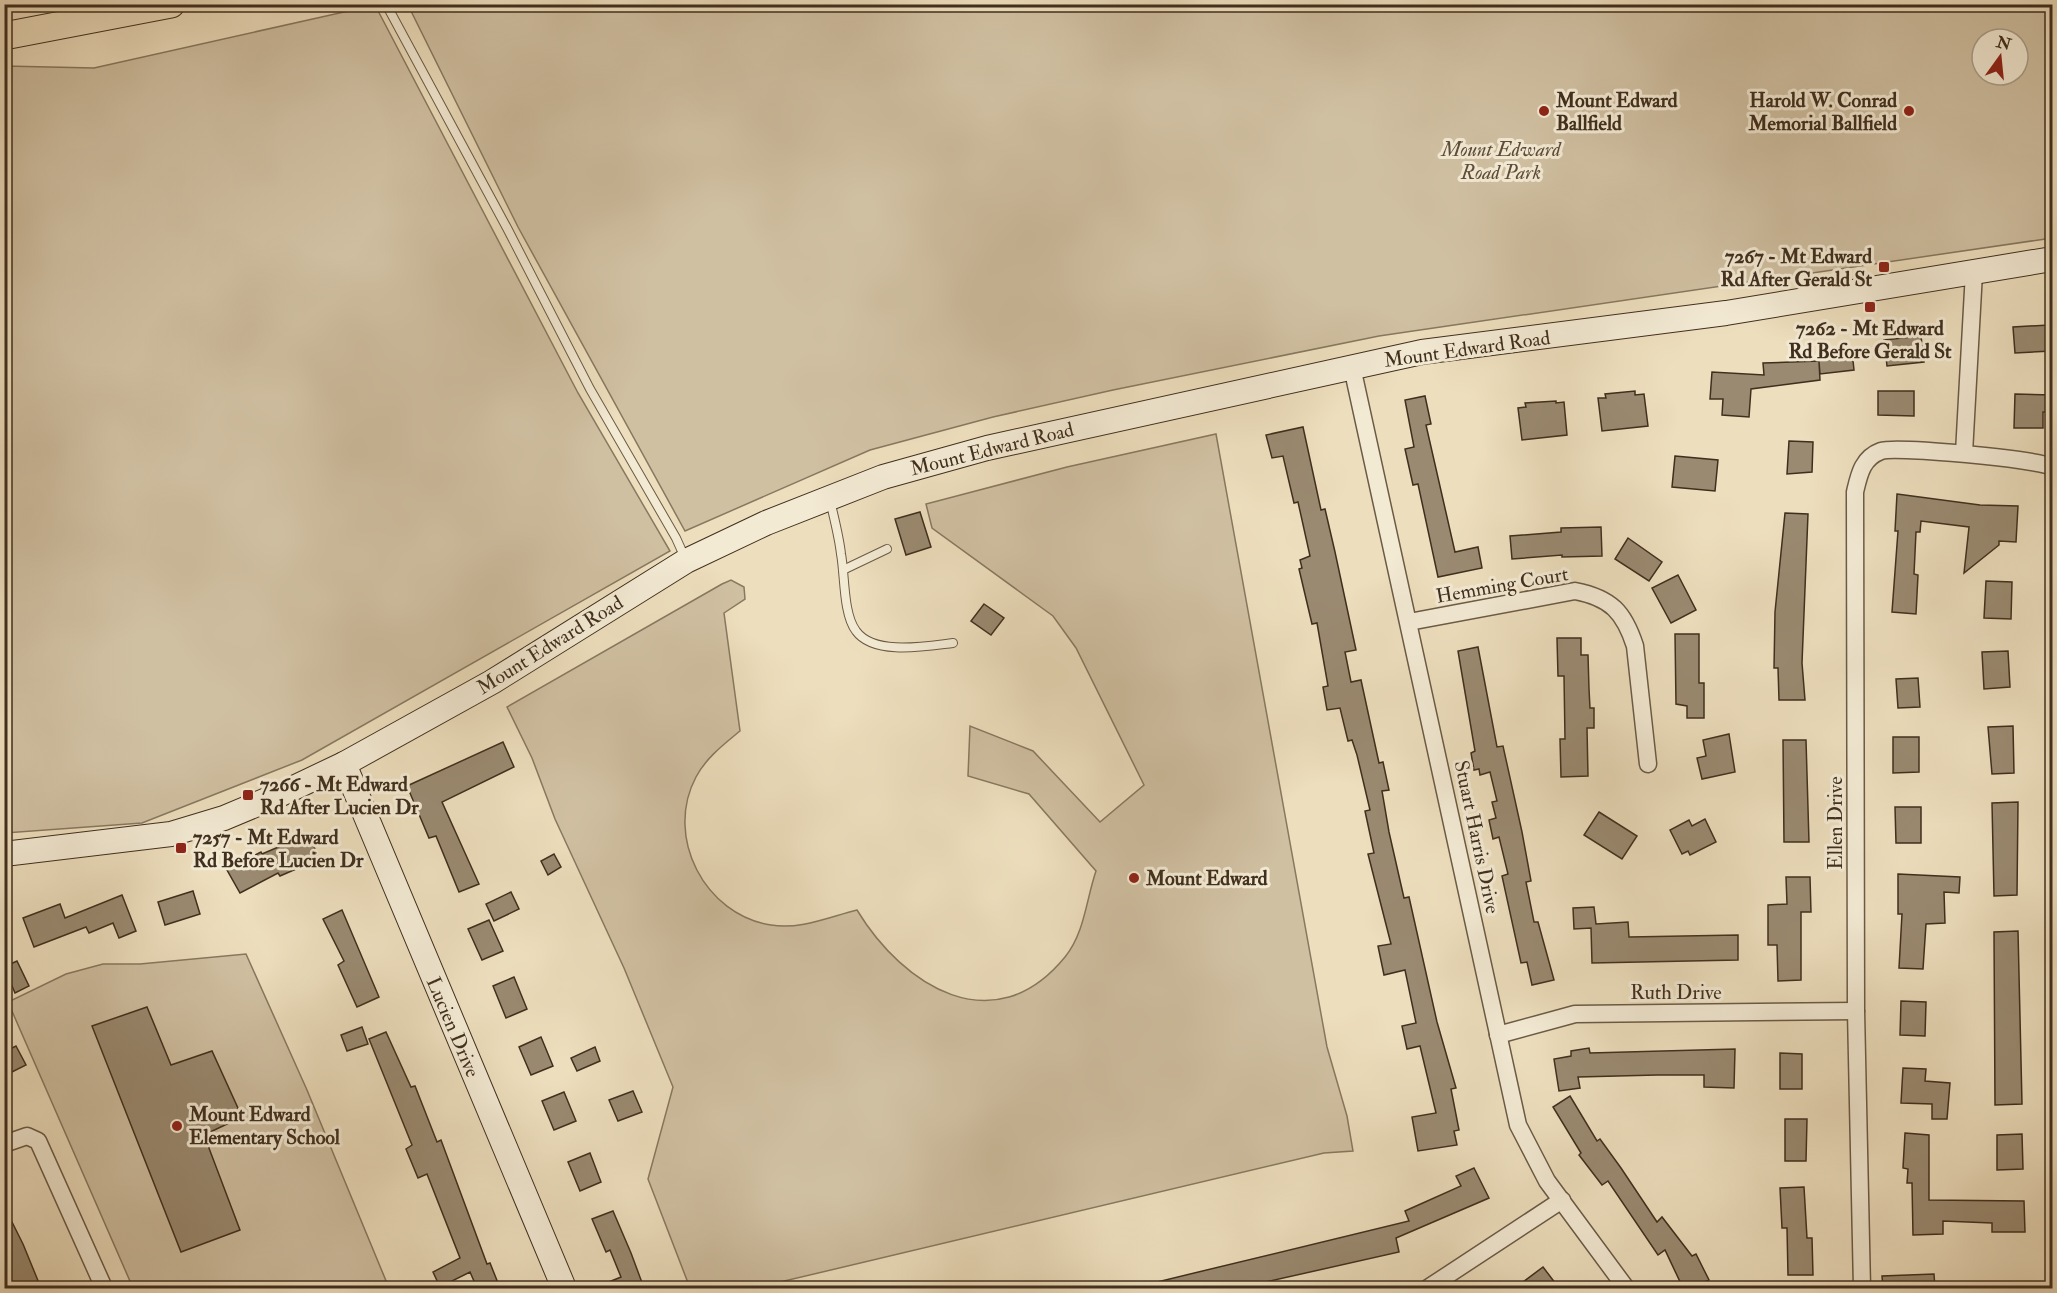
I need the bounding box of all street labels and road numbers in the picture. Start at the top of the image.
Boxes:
street label: Mount Edward Road [1382,325,1552,373]
street label: Mount Edward Road [908,417,1077,481]
street label: Hemming Court [1434,561,1571,609]
street label: Mount Edward Road [472,590,628,700]
street label: Stuart Harris Drive [1449,758,1505,916]
street label: Ellen Drive [1823,776,1848,870]
street label: Lucien Drive [421,973,485,1081]
street label: Ruth Drive [1630,980,1722,1005]

